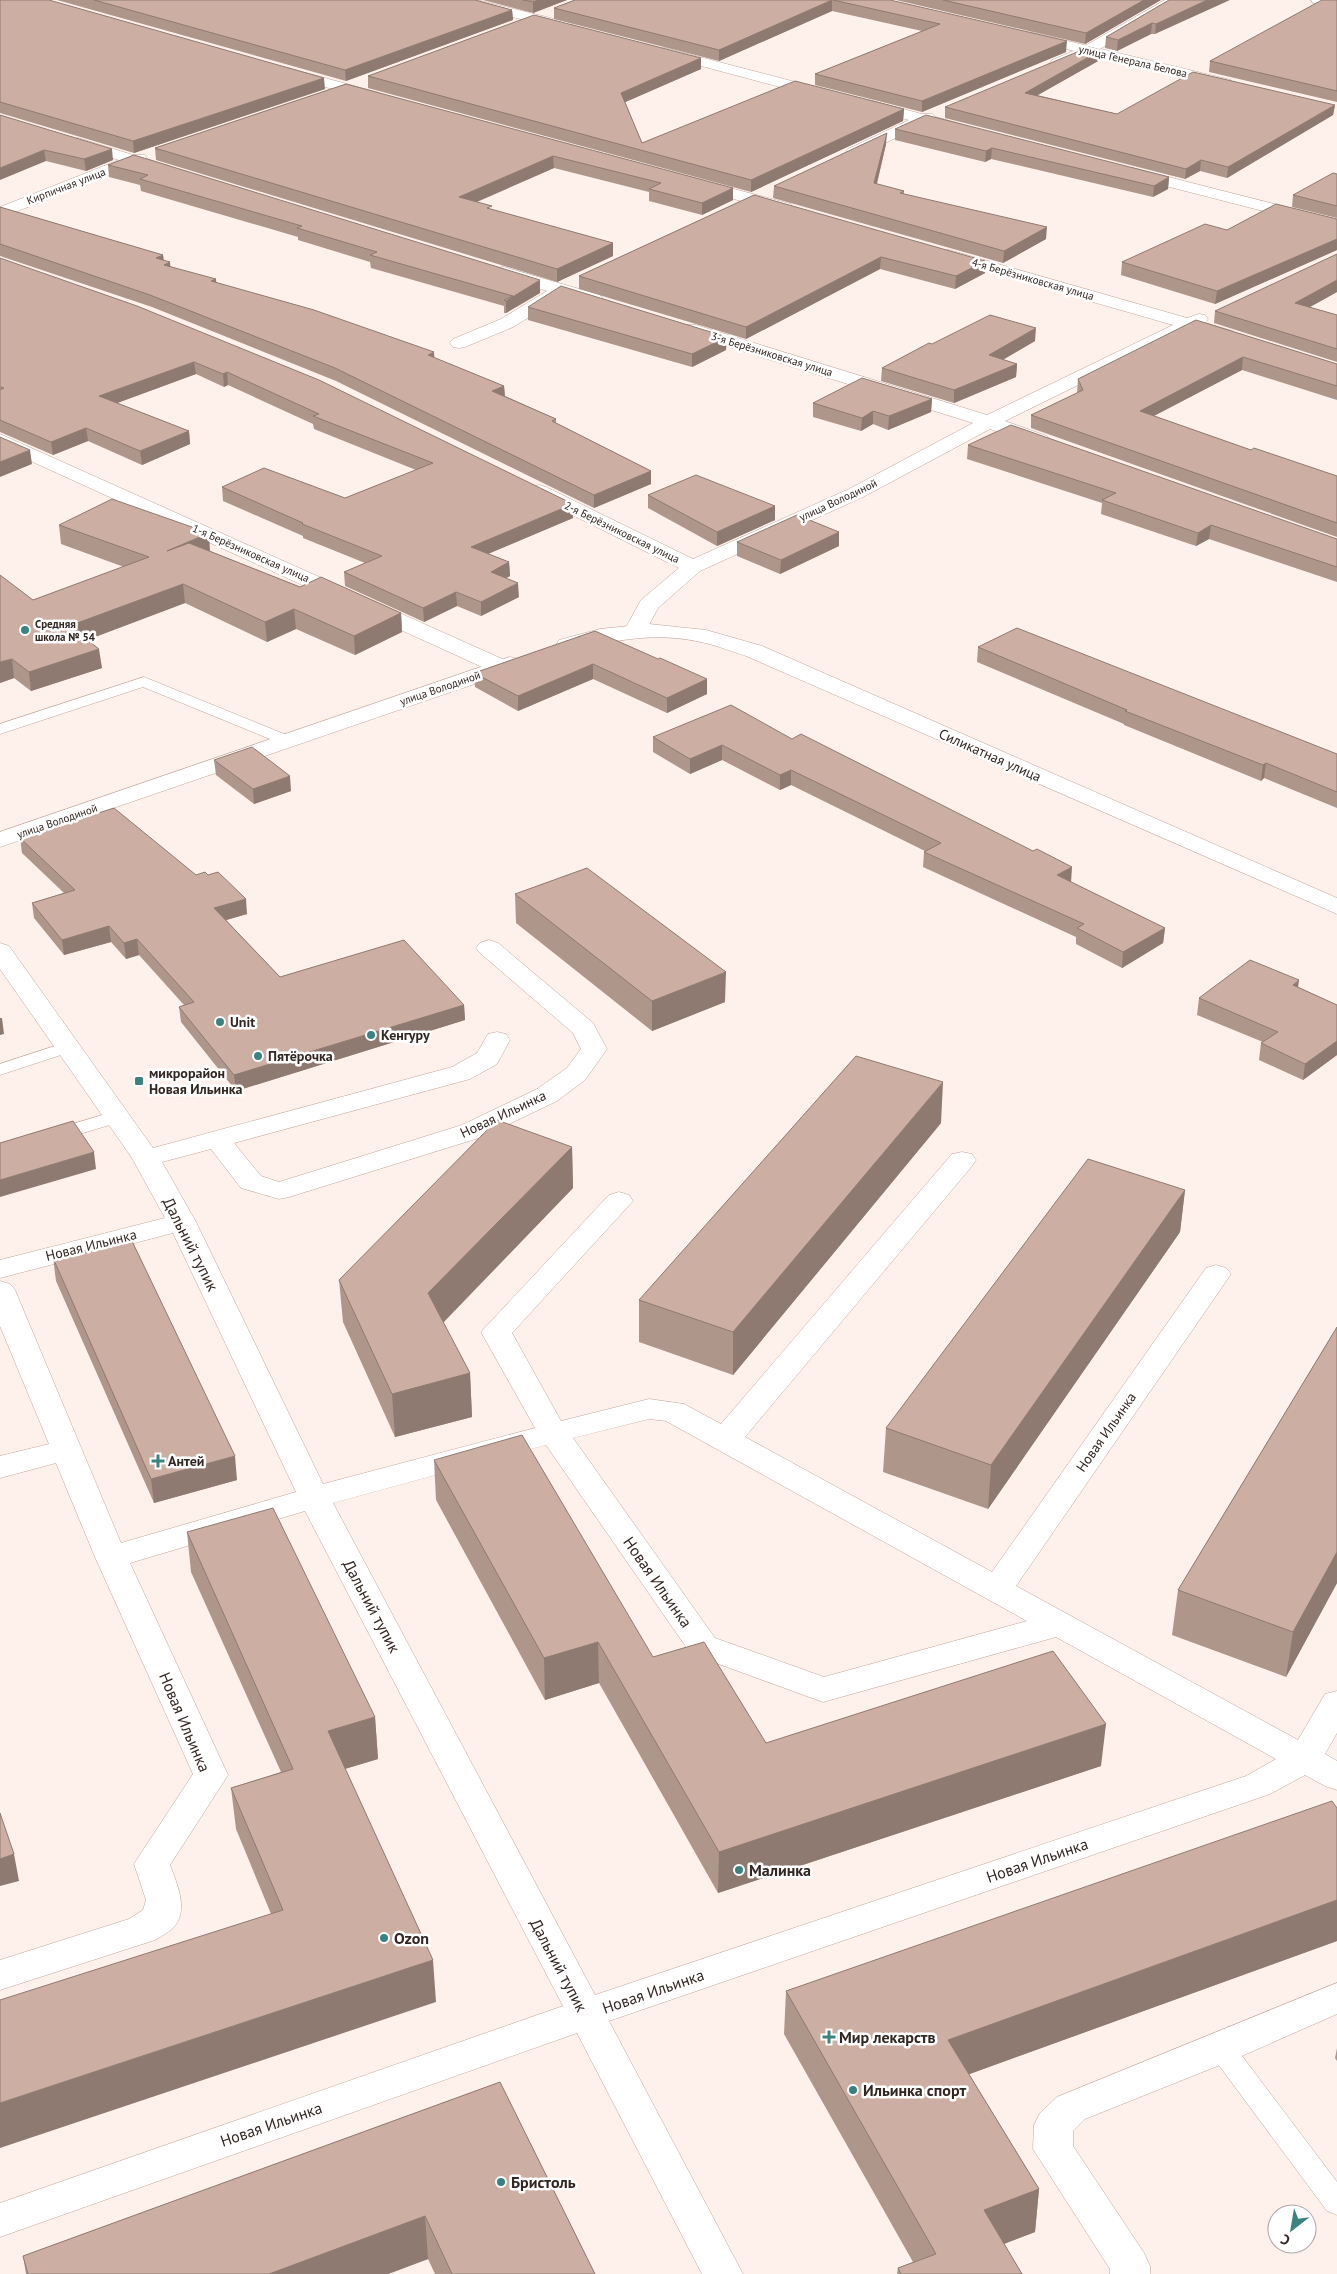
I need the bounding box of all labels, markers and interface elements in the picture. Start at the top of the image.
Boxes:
street label: улица Генерала Белова [1077,42,1189,80]
street label: Кирпичная улица [25,165,107,207]
street label: 4-я Берёзниковская улица [970,255,1096,303]
street label: 3-я Берёзниковская улица [709,329,835,379]
street label: улица Володиной [797,476,879,524]
street label: 2-я Берёзниковская улица [562,498,682,566]
street label: 1-я Берёзниковская улица [190,521,312,585]
place label: Средняя школа № 54 [35,617,96,644]
marker: Средняя школа № 54 [19,624,31,636]
street label: улица Володиной [398,668,482,708]
street label: Силикатная улица [936,724,1044,786]
street label: улица Володиной [15,801,99,841]
place label: Unit [230,1013,255,1031]
marker: Unit [214,1016,226,1028]
place label: Кенгуру [381,1026,430,1044]
marker: Кенгуру [365,1029,377,1041]
place label: Пятёрочка [268,1047,333,1065]
marker: Пятёрочка [252,1050,264,1062]
place label: микрорайон Новая Ильинка [149,1064,243,1098]
marker: микрорайон Новая Ильинка [133,1075,145,1087]
street label: Новая Ильинка [457,1086,549,1142]
street label: Дальний тупик [159,1194,223,1295]
street label: Новая Ильинка [44,1225,138,1265]
street label: Новая Ильинка [1072,1389,1140,1475]
place label: Антей [168,1452,204,1470]
marker: Антей [152,1455,164,1467]
street label: Новая Ильинка [619,1533,697,1631]
street label: Дальний тупик [339,1556,405,1656]
street label: Новая Ильинка [155,1669,215,1775]
street label: Новая Ильинка [983,1833,1091,1887]
place label: Малинка [749,1860,811,1880]
marker: Малинка [733,1864,745,1876]
street label: Дальний тупик [526,1915,592,2015]
place label: Ozon [394,1928,429,1948]
marker: Ozon [378,1932,390,1944]
street label: Новая Ильинка [599,1964,707,2018]
place label: Мир лекарств [839,2027,936,2047]
marker: Мир лекарств [823,2031,835,2043]
place label: Ильинка спорт [863,2080,966,2100]
marker: Ильинка спорт [847,2084,859,2096]
street label: Новая Ильинка [217,2097,325,2151]
place label: Бристоль [511,2172,576,2192]
marker: Бристоль [495,2176,507,2188]
north arrow [1267,2204,1317,2254]
text: С [1277,2230,1293,2250]

